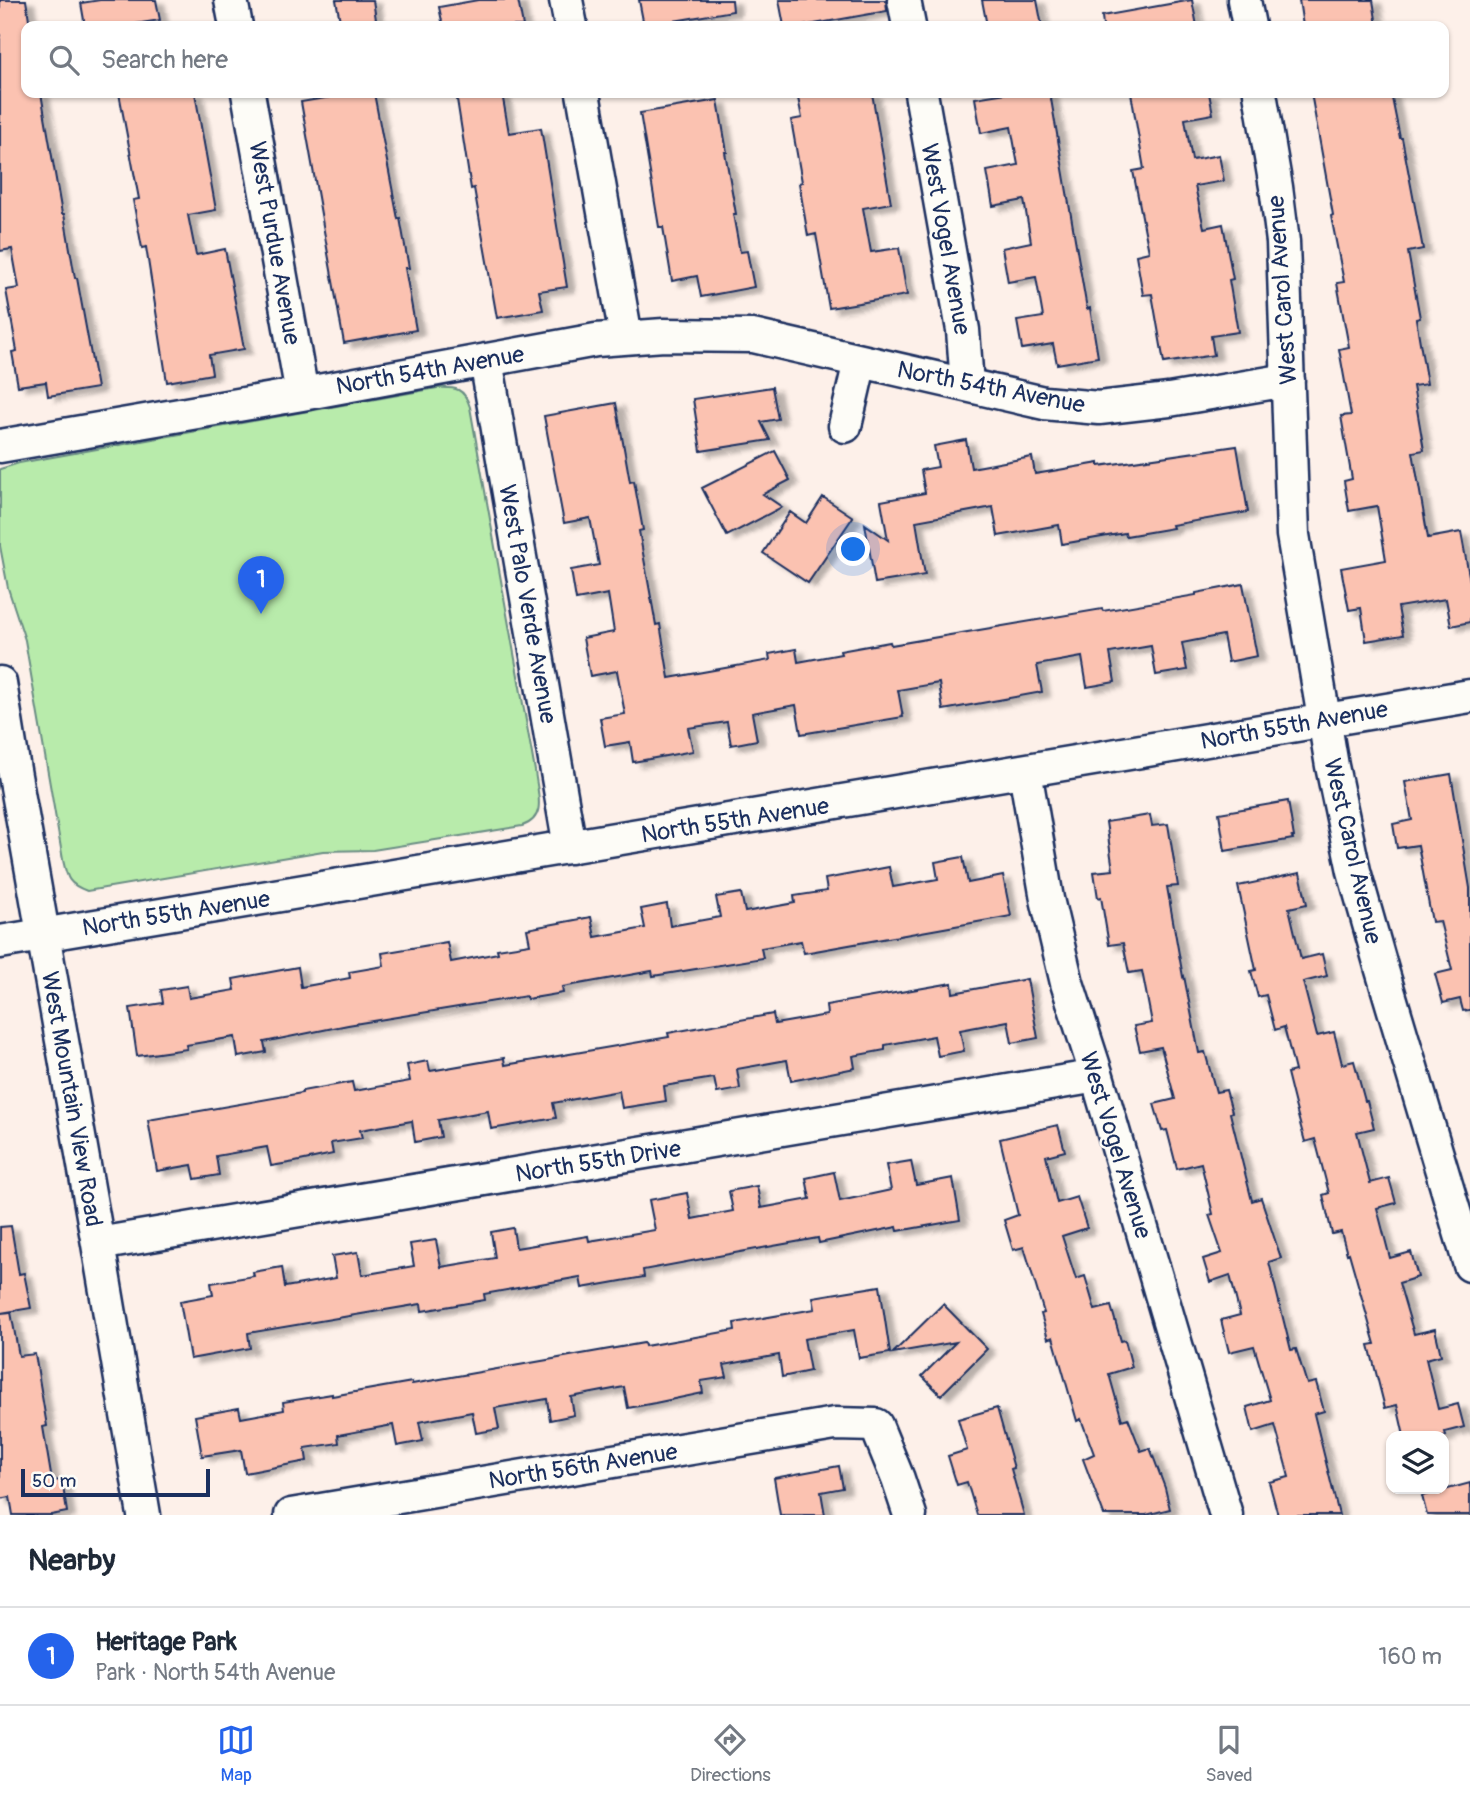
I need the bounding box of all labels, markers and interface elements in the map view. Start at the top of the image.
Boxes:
search box [21,21,1449,98]
icon: search [45,41,83,79]
text: Search here [101,44,228,76]
street label: West Purdue Avenue [242,139,307,347]
street label: West Vogel Avenue [914,141,977,337]
street label: West Carol Avenue [1261,194,1304,386]
street label: North 54th Avenue [334,340,527,401]
street label: North 54th Avenue [895,355,1087,420]
street label: West Palo Verde Avenue [492,482,563,726]
your location [836,532,870,566]
pin: 1 [238,556,284,614]
street label: North 55th Avenue [1198,695,1390,756]
street label: West Carol Avenue [1317,755,1388,947]
street label: North 55th Avenue [639,791,831,850]
street label: North 55th Avenue [80,884,272,943]
street label: West Mountain View Road [35,969,108,1229]
street label: West Vogel Avenue [1073,1048,1158,1242]
street label: North 55th Drive [513,1134,683,1189]
map controls [1386,1431,1449,1494]
button: layers [1386,1431,1449,1494]
street label: North 56th Avenue [487,1437,680,1496]
scale bar [21,1466,210,1498]
text: 50 m [32,1469,76,1493]
text: Nearby [28,1542,115,1579]
text: Heritage Park [95,1626,237,1658]
text: 1 [47,1642,56,1671]
text: 160 m [1378,1642,1442,1671]
text: Park · North 54th Avenue [95,1658,335,1687]
tab: Map [217,1721,255,1787]
tab: Directions [690,1721,771,1787]
tab: Saved [1205,1721,1253,1787]

